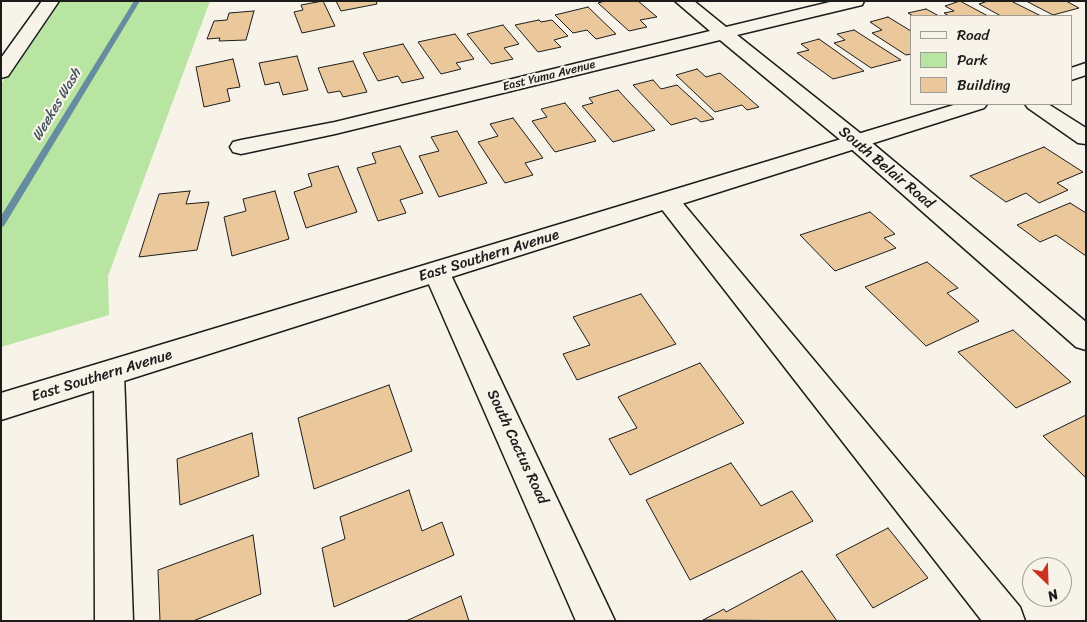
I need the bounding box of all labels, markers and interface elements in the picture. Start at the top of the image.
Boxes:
legend [910,15,1072,105]
text: Road [957,22,989,48]
text: Park [957,47,988,73]
street label: East Yuma Avenue [501,58,597,94]
water label: Weekes Wash [29,66,85,144]
text: Building [957,72,1011,98]
street label: South Belair Road [835,123,937,213]
street label: East Southern Avenue [417,226,561,286]
street label: East Southern Avenue [30,346,174,406]
street label: South Cactus Road [483,387,551,507]
north arrow [1022,557,1072,607]
text: N [1043,582,1062,609]

